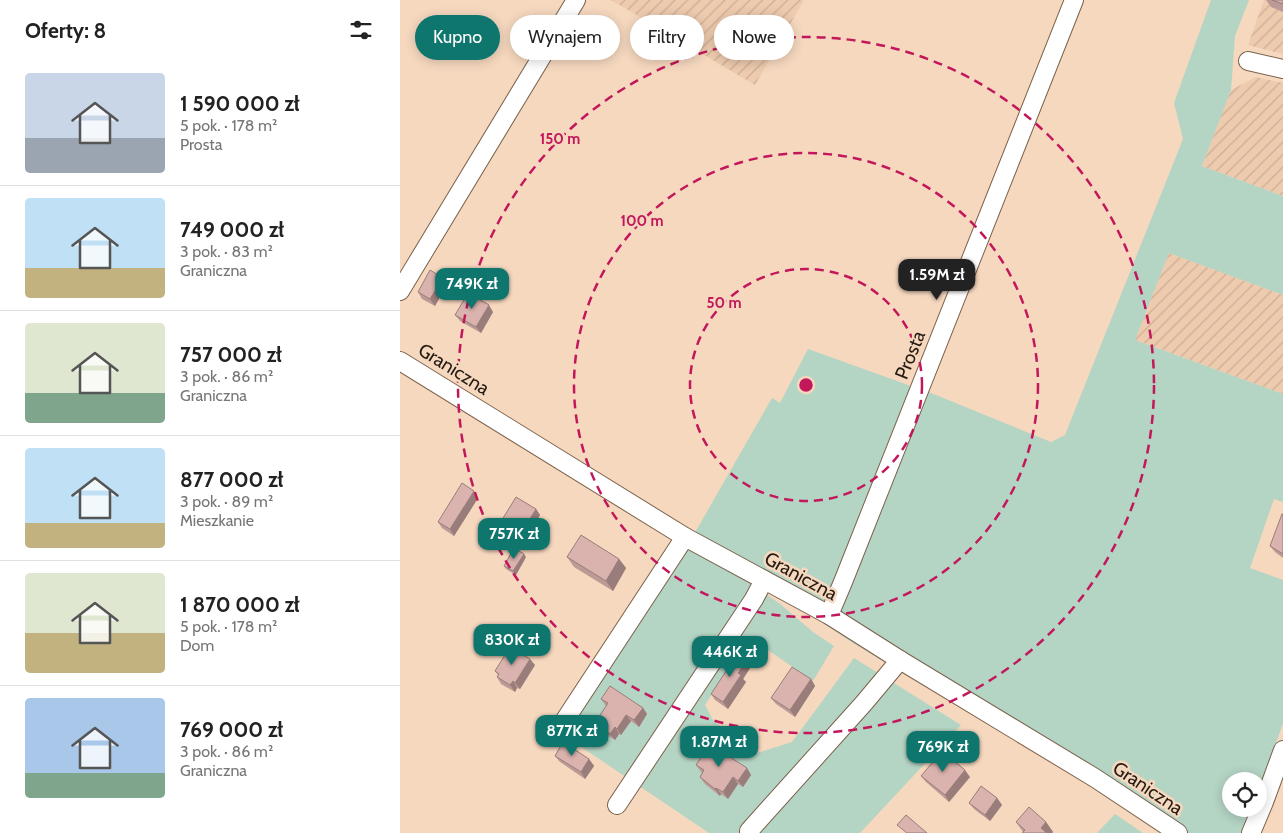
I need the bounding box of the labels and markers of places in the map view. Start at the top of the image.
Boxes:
pin: 1.59M zł [885,258,989,301]
pin: 749K zł [426,268,518,310]
centre of rings [797,376,815,394]
pin: 757K zł [468,518,560,560]
pin: 830K zł [466,624,558,666]
pin: 446K zł [684,636,776,678]
pin: 877K zł [526,714,618,757]
pin: 1.87M zł [667,726,771,768]
pin: 769K zł [897,730,989,773]

